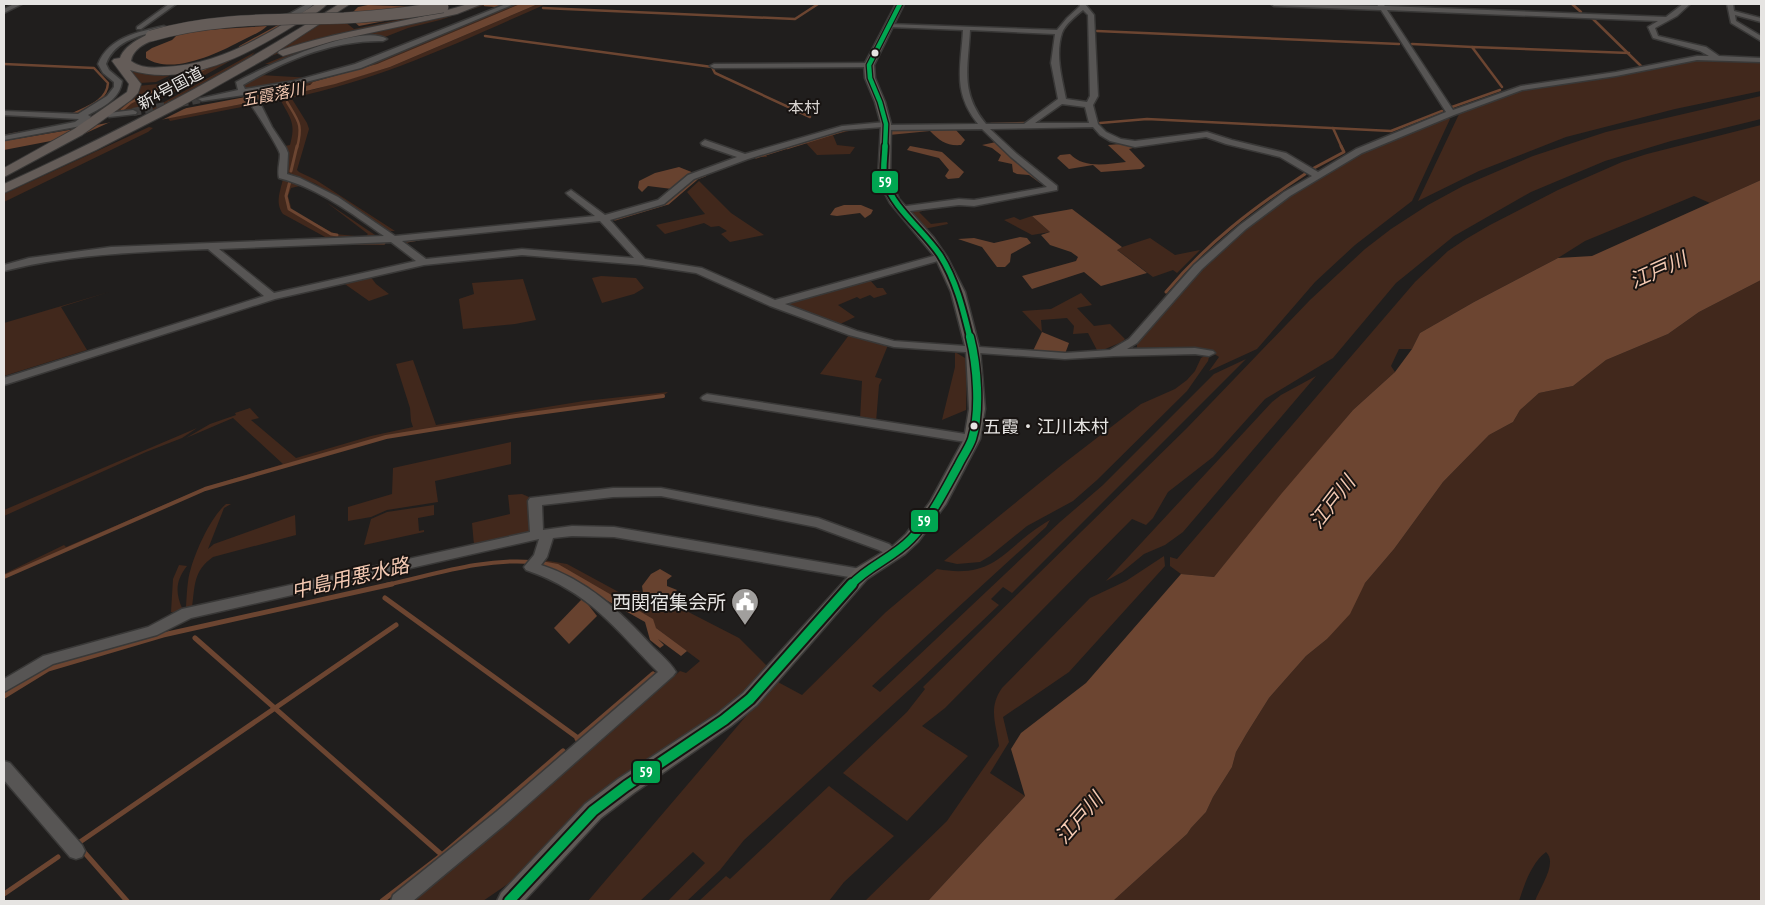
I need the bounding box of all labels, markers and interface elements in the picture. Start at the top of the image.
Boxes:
unlabelled marker [870,48,880,58]
street label: 新4号国道 [134,62,206,114]
water label: 五霞落川 [240,78,308,110]
district label: 本村 [788,97,820,117]
line badge: 59 [871,170,899,194]
text: 59 [878,173,892,191]
water label: 江戸川 [1625,245,1693,294]
place label: 五霞・江川本村 [983,415,1109,438]
marker: 五霞・江川本村 [969,421,979,431]
water label: 江戸川 [1303,469,1362,534]
line badge: 59 [910,509,939,533]
text: 59 [917,512,931,530]
water label: 中島用悪水路 [289,551,413,604]
public building icon: 西関宿集会所 [730,587,760,626]
place label: 西関宿集会所 [612,590,726,614]
line badge: 59 [632,760,661,784]
text: 59 [639,763,653,781]
water label: 江戸川 [1050,785,1110,849]

